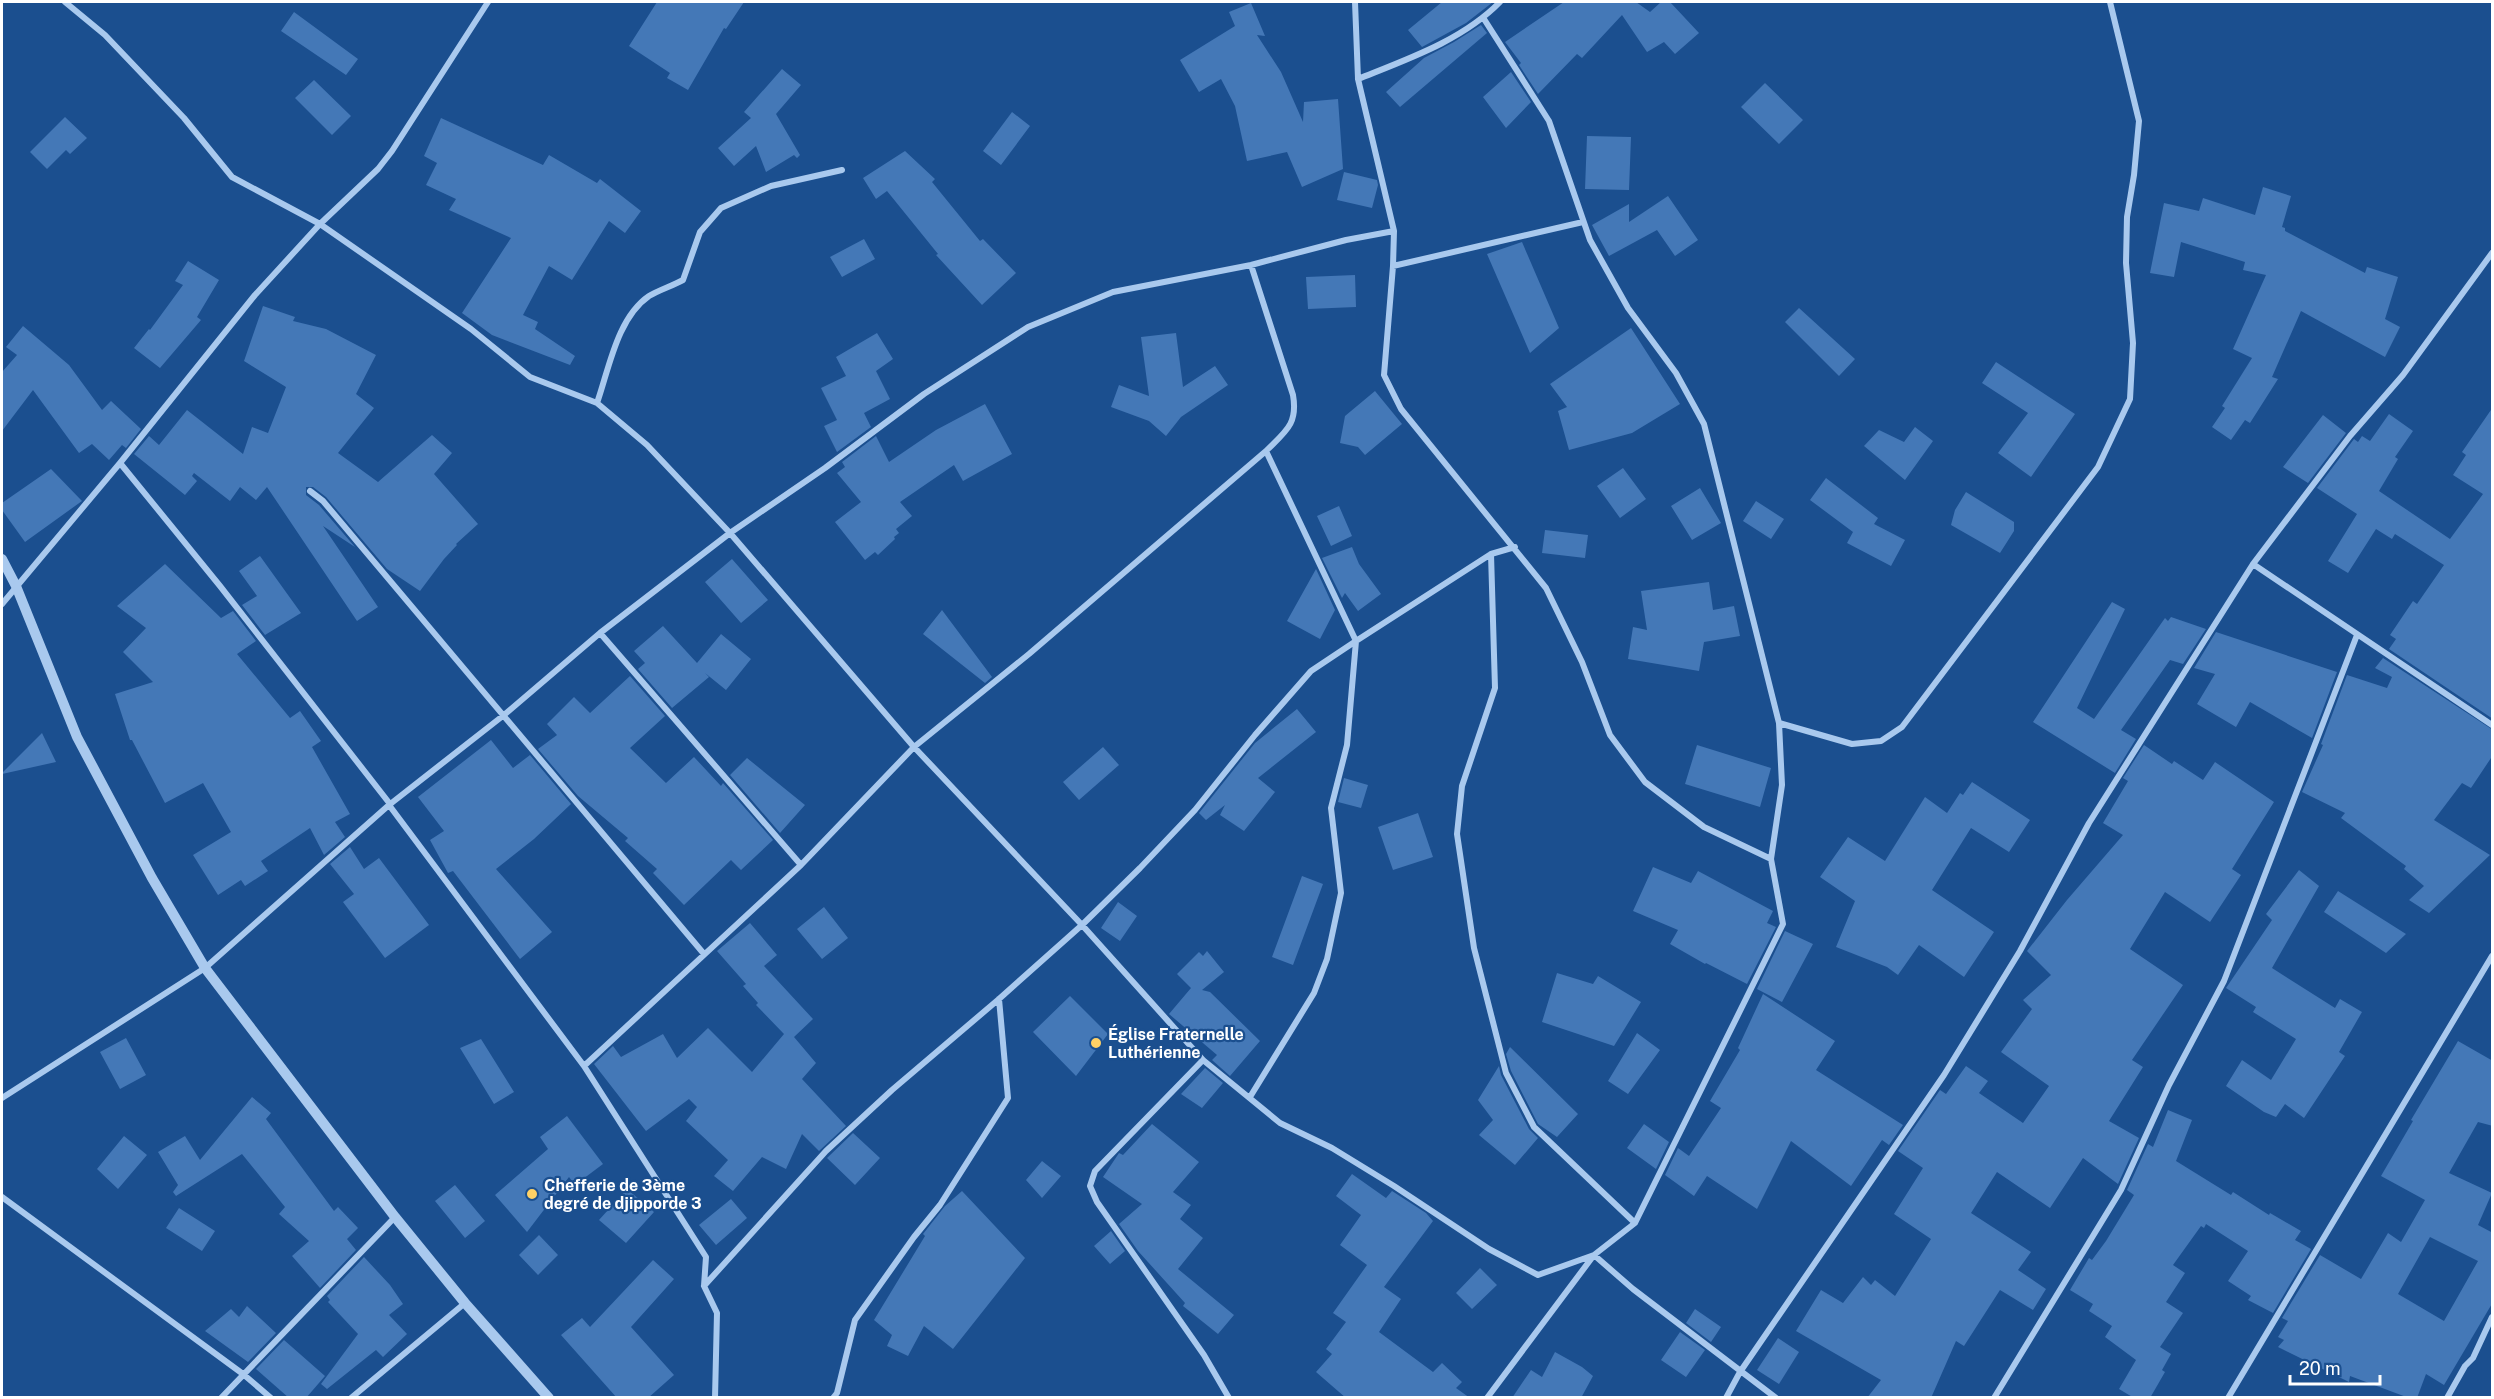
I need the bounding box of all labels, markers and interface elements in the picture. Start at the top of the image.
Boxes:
place label: Église Fraternelle Luthérienne [1108,1024,1244,1062]
marker: Église Fraternelle Luthérienne [1089,1036,1103,1050]
place label: Chefferie de 3ème degré de djipporde 3 [544,1176,702,1213]
marker: Chefferie de 3ème degré de djipporde 3 [525,1187,539,1201]
scale bar [2290,1348,2380,1386]
text: 20 m [2299,1358,2341,1379]

